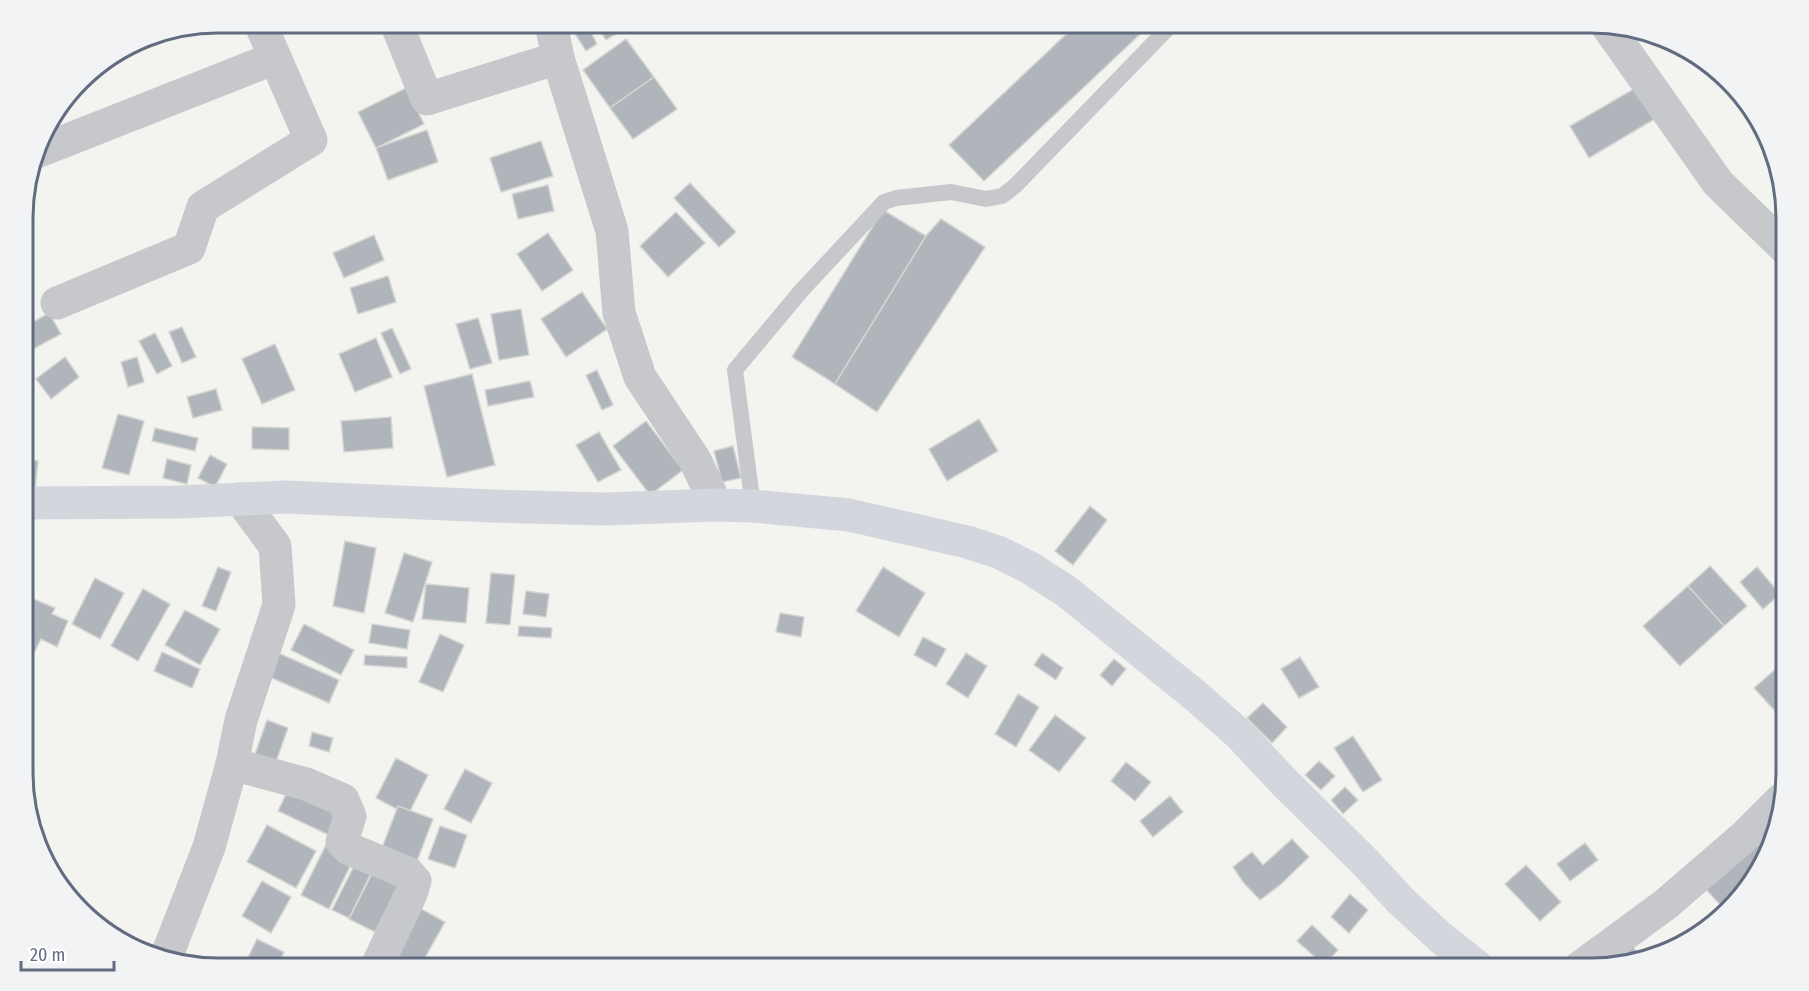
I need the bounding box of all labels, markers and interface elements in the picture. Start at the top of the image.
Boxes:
scale bar [21,934,114,972]
text: 20 m [30,944,65,966]

